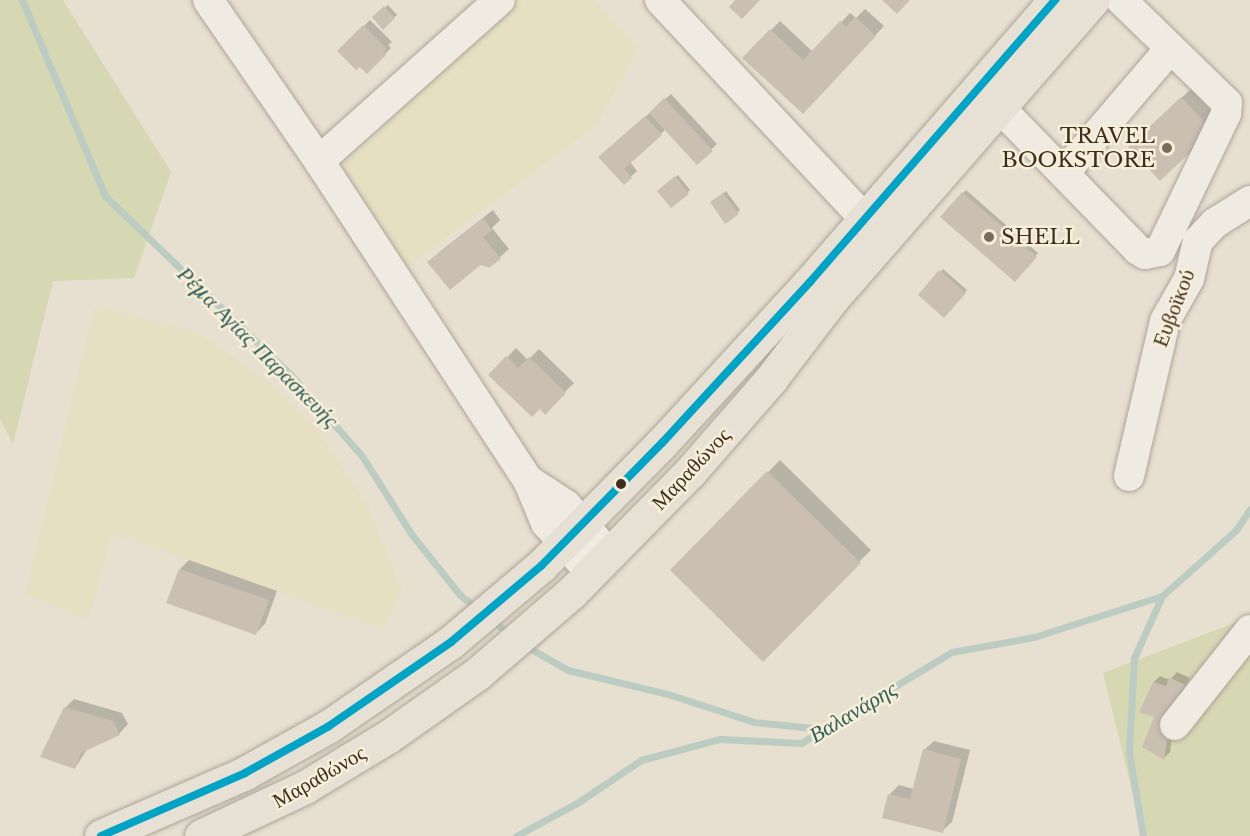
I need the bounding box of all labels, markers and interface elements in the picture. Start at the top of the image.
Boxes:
place label: TRAVEL BOOKSTORE [1002,123,1155,173]
marker: TRAVEL BOOKSTORE [1160,141,1174,155]
place label: SHELL [1001,224,1080,250]
marker: SHELL [982,230,996,244]
water label: Ρέμα Αγίας Παρασκευής [172,261,344,433]
street label: Ευβοϊκού [1148,266,1200,350]
street label: Μαραθώνος [647,423,735,515]
unlabelled marker [615,478,627,490]
water label: Βαλανάρης [804,676,902,748]
street label: Μαραθώνος [268,740,370,814]

